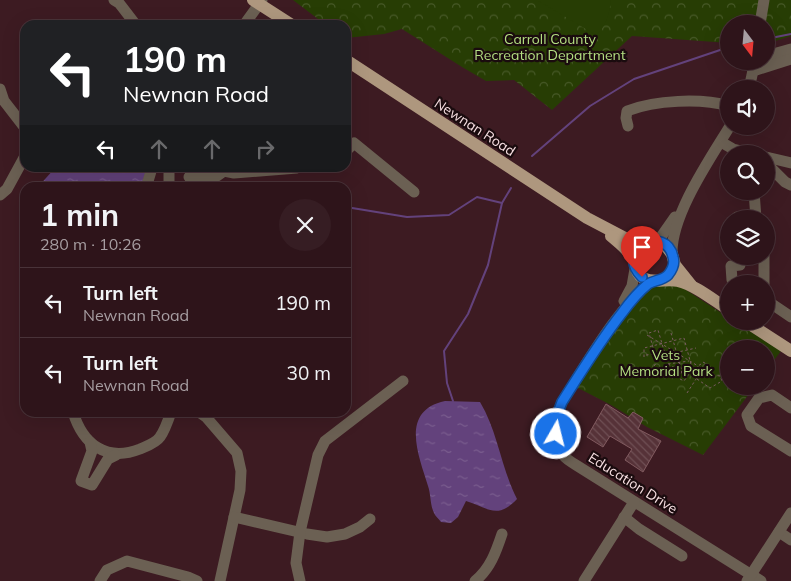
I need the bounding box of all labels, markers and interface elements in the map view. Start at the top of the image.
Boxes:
north arrow [720,15,775,70]
map controls [720,15,775,395]
park label: Carroll County Recreation Department [474,30,626,64]
text: 190 m [123,37,227,81]
icon: left [40,40,105,105]
text: Newnan Road [123,80,269,108]
button: sound [720,80,775,135]
street label: Newnan Road [431,94,519,160]
icon: left [92,135,120,163]
icon: ahead [145,135,173,163]
icon: ahead [198,135,226,163]
icon: right [251,135,279,163]
button: search [720,145,775,200]
text: 1 min [40,196,119,234]
button: close [279,199,331,251]
button: layers [720,210,775,265]
pin [621,226,663,277]
icon: arrive [628,233,656,261]
text: 280 m · 10:26 [40,234,141,254]
button: + [720,275,775,330]
text: Turn left [83,281,158,305]
icon: left [40,289,68,317]
text: 190 m [275,291,331,315]
text: Newnan Road [83,305,189,325]
button: − [720,340,775,395]
park label: Vets Memorial Park [619,346,713,380]
text: Turn left [83,351,158,375]
icon: left [40,359,68,387]
text: 30 m [287,361,331,385]
text: Newnan Road [83,375,189,395]
position arrow [529,407,581,459]
street label: Education Drive [585,448,681,518]

